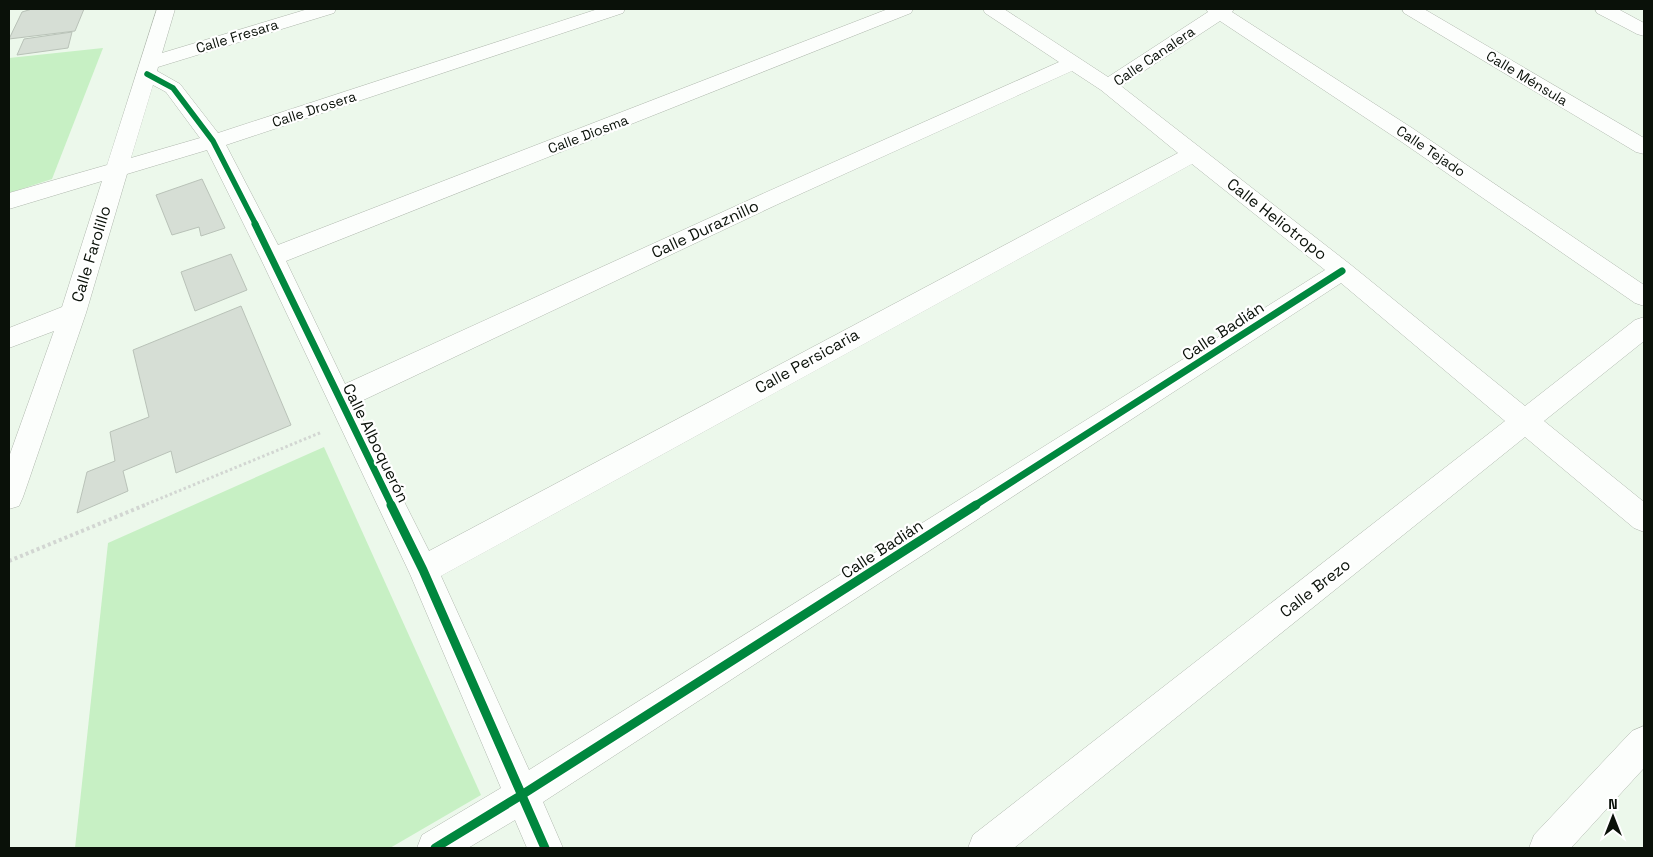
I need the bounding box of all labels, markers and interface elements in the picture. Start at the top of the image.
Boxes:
street label: Calle Fresara [194,15,280,57]
street label: Calle Canalera [1110,22,1198,90]
street label: Calle Ménsula [1483,47,1571,109]
street label: Calle Drosera [270,87,358,131]
street label: Calle Diosma [545,110,631,158]
street label: Calle Tejado [1393,121,1469,181]
street label: Calle Heliotropo [1223,173,1331,265]
street label: Calle Duraznillo [648,195,762,263]
street label: Calle Farolillo [66,203,116,305]
street label: Calle Badián [1178,297,1268,365]
street label: Calle Persicaria [751,324,863,398]
street label: Calle Alboquerón [338,380,414,506]
street label: Calle Badián [837,515,927,583]
street label: Calle Brezo [1275,554,1355,622]
north arrow [1588,792,1638,842]
text: N [1608,795,1618,813]

